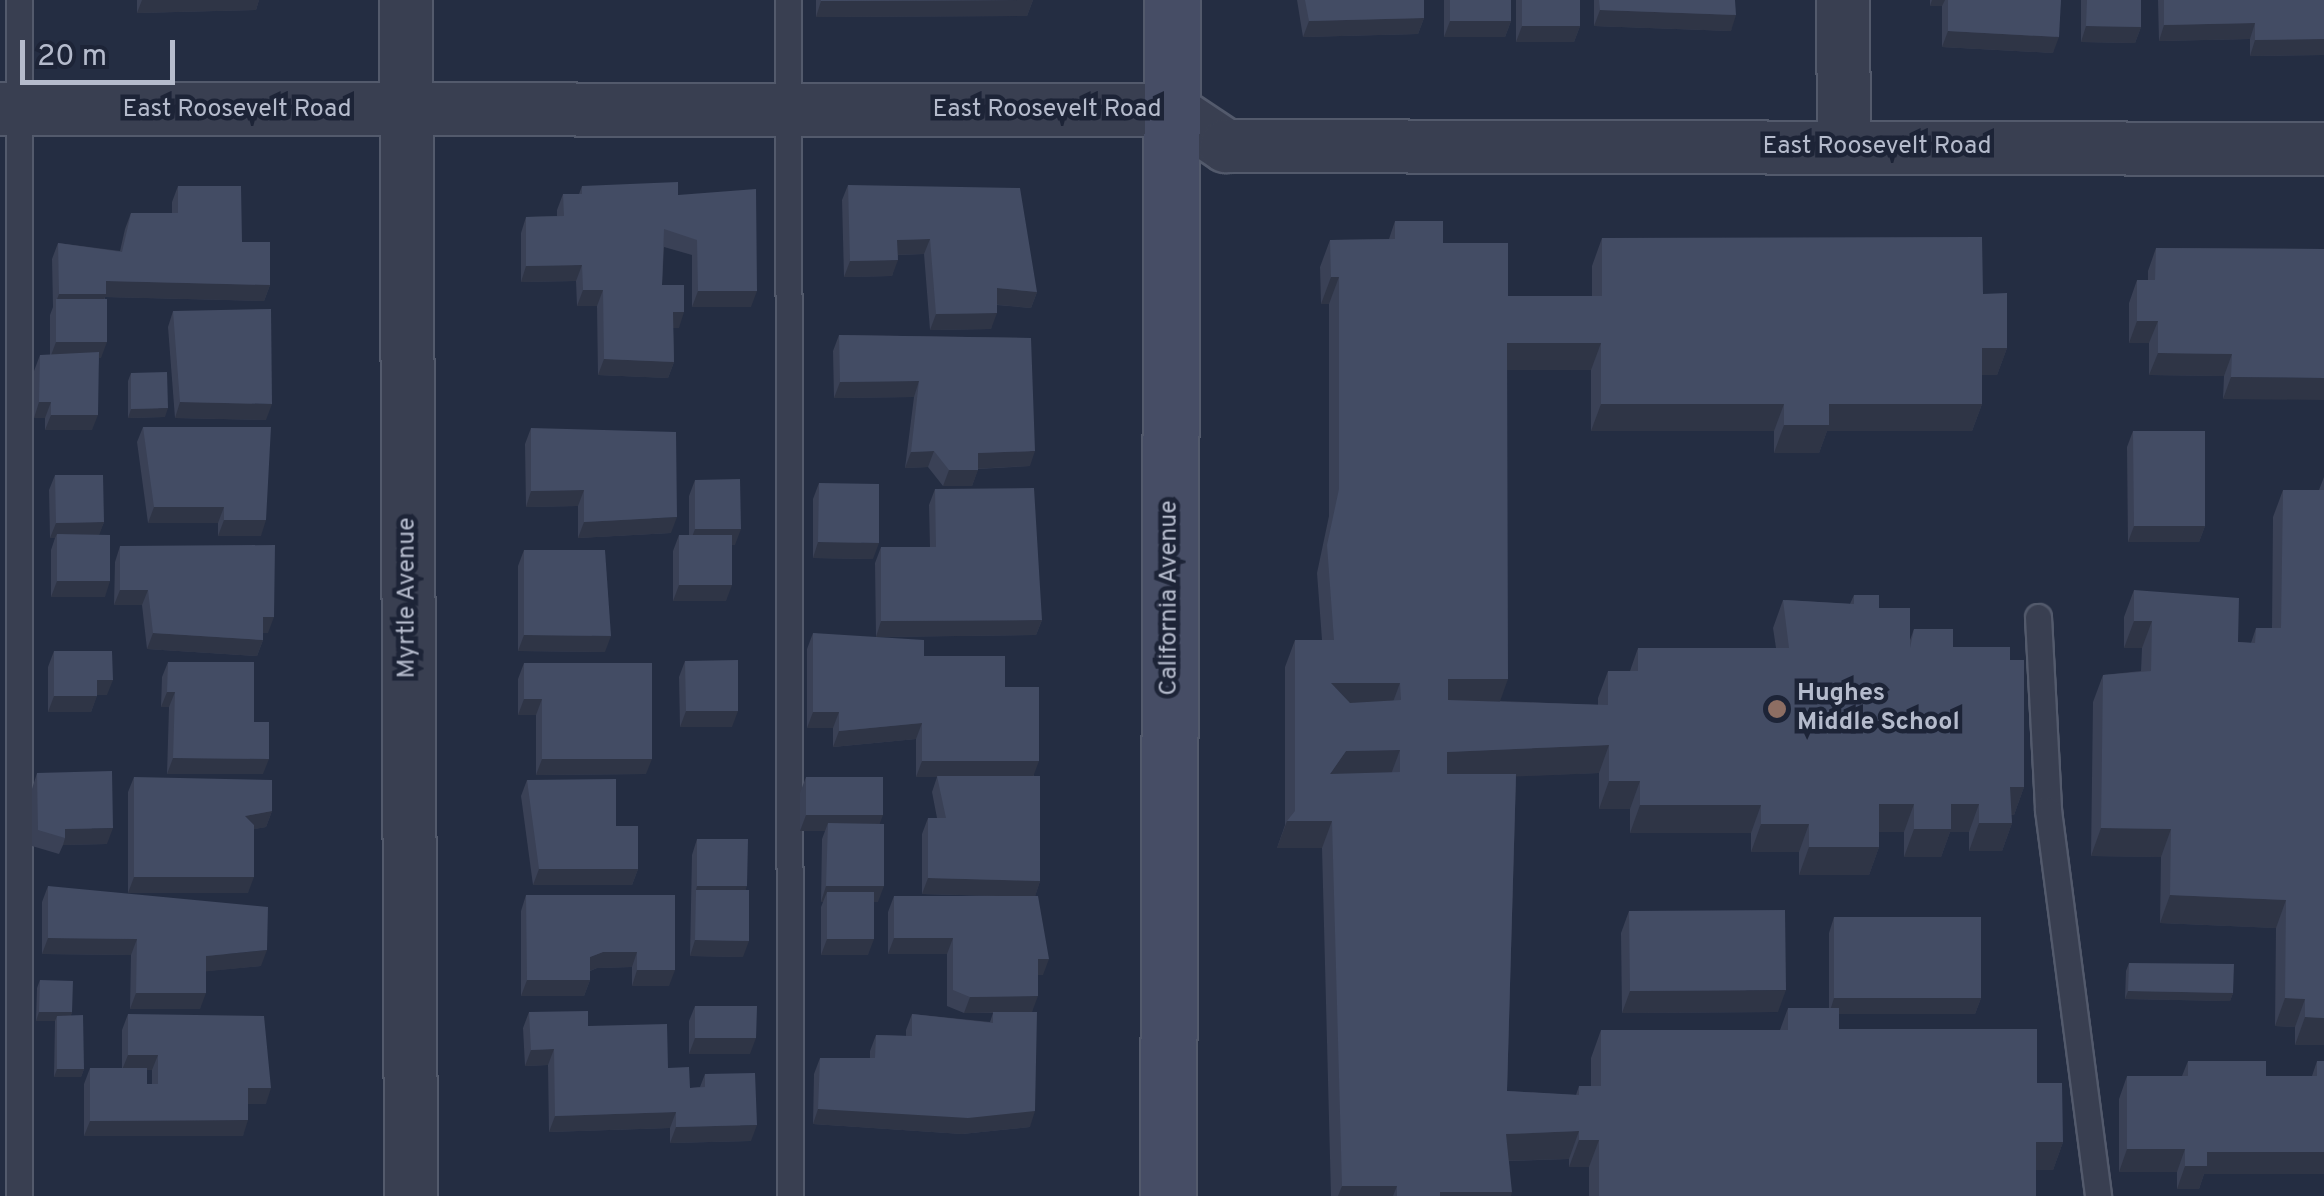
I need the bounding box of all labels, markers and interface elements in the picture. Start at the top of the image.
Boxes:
scale bar [25,20,180,82]
text: 20 m [37,39,107,76]
street label: East Roosevelt Road [122,95,352,125]
street label: East Roosevelt Road [932,95,1162,125]
street label: East Roosevelt Road [1762,132,1992,162]
street label: California Avenue [1155,500,1185,696]
street label: Myrtle Avenue [393,517,423,679]
place label: Hughes Middle School [1797,680,1960,739]
marker: Hughes Middle School [1766,698,1788,720]

